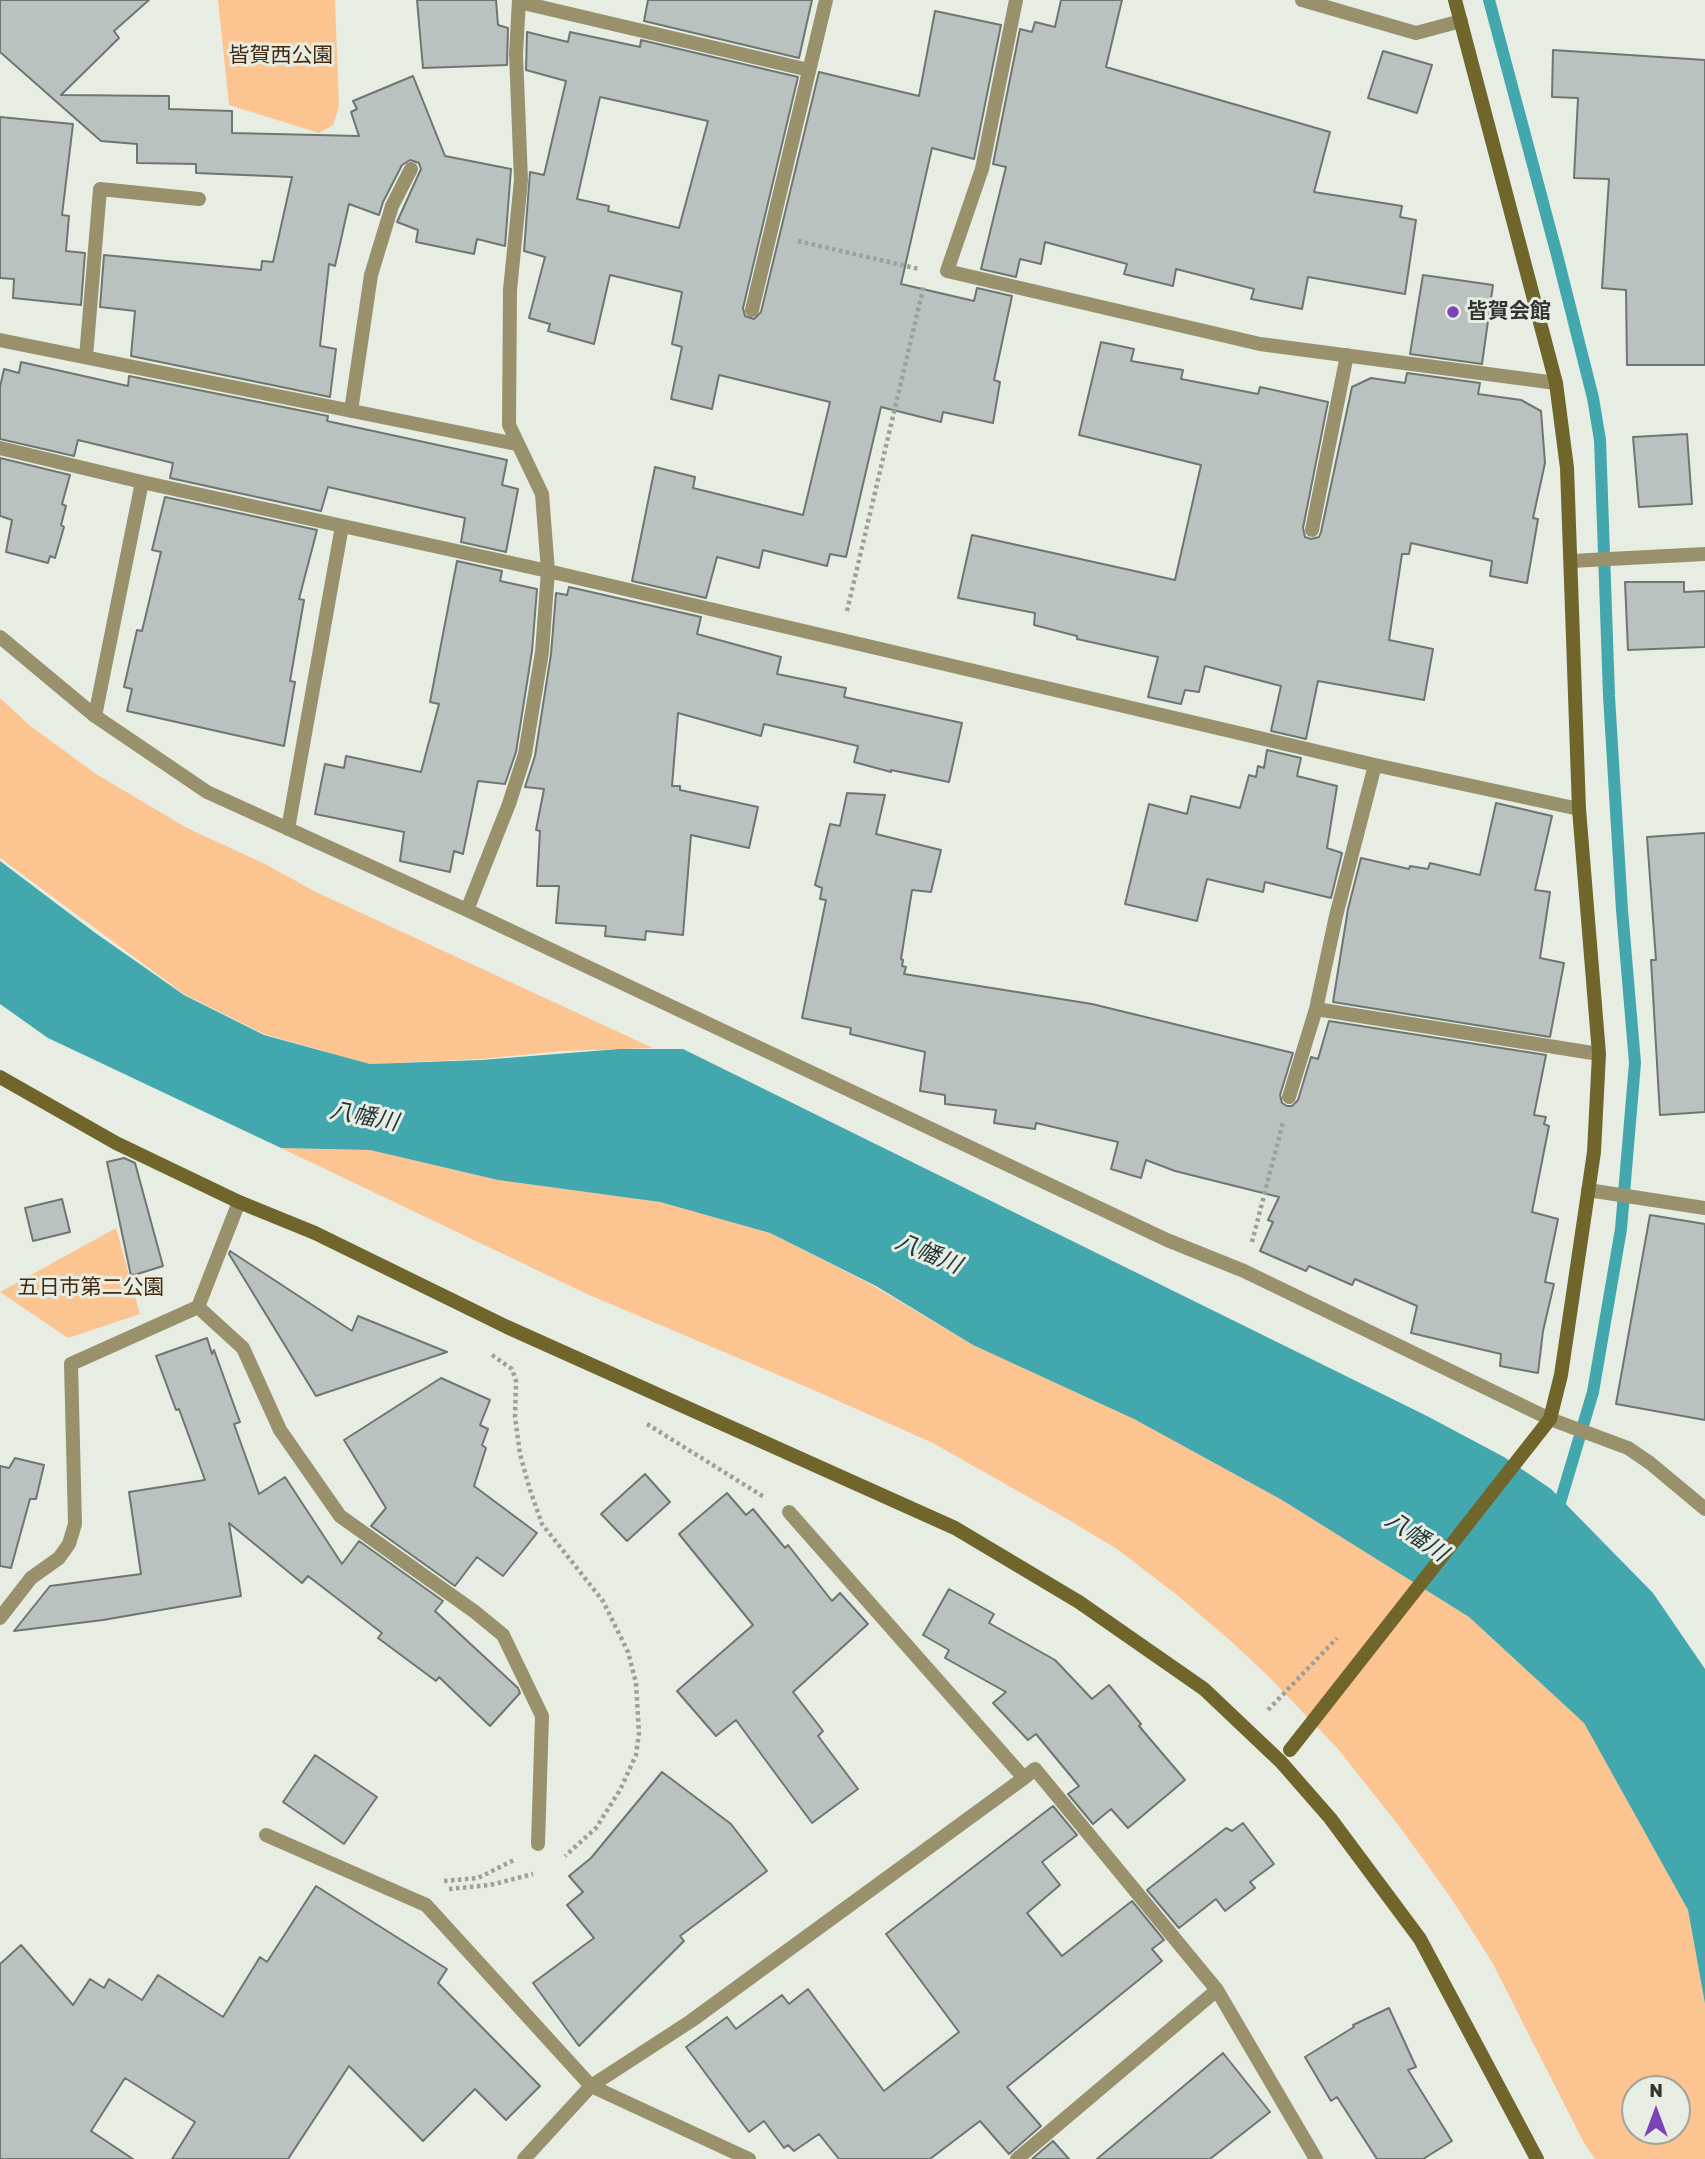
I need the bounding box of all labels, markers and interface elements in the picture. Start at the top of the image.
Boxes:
park label: 皆賀西公園 [229,43,333,69]
place label: 皆賀会館 [1467,299,1551,325]
marker: 皆賀会館 [1445,304,1461,320]
water label: 八幡川 [328,1097,400,1137]
water label: 八幡川 [891,1228,965,1280]
park label: 五日市第二公園 [18,1275,164,1301]
water label: 八幡川 [1380,1506,1452,1568]
north arrow [1621,2075,1691,2145]
text: N [1649,2079,1663,2102]

